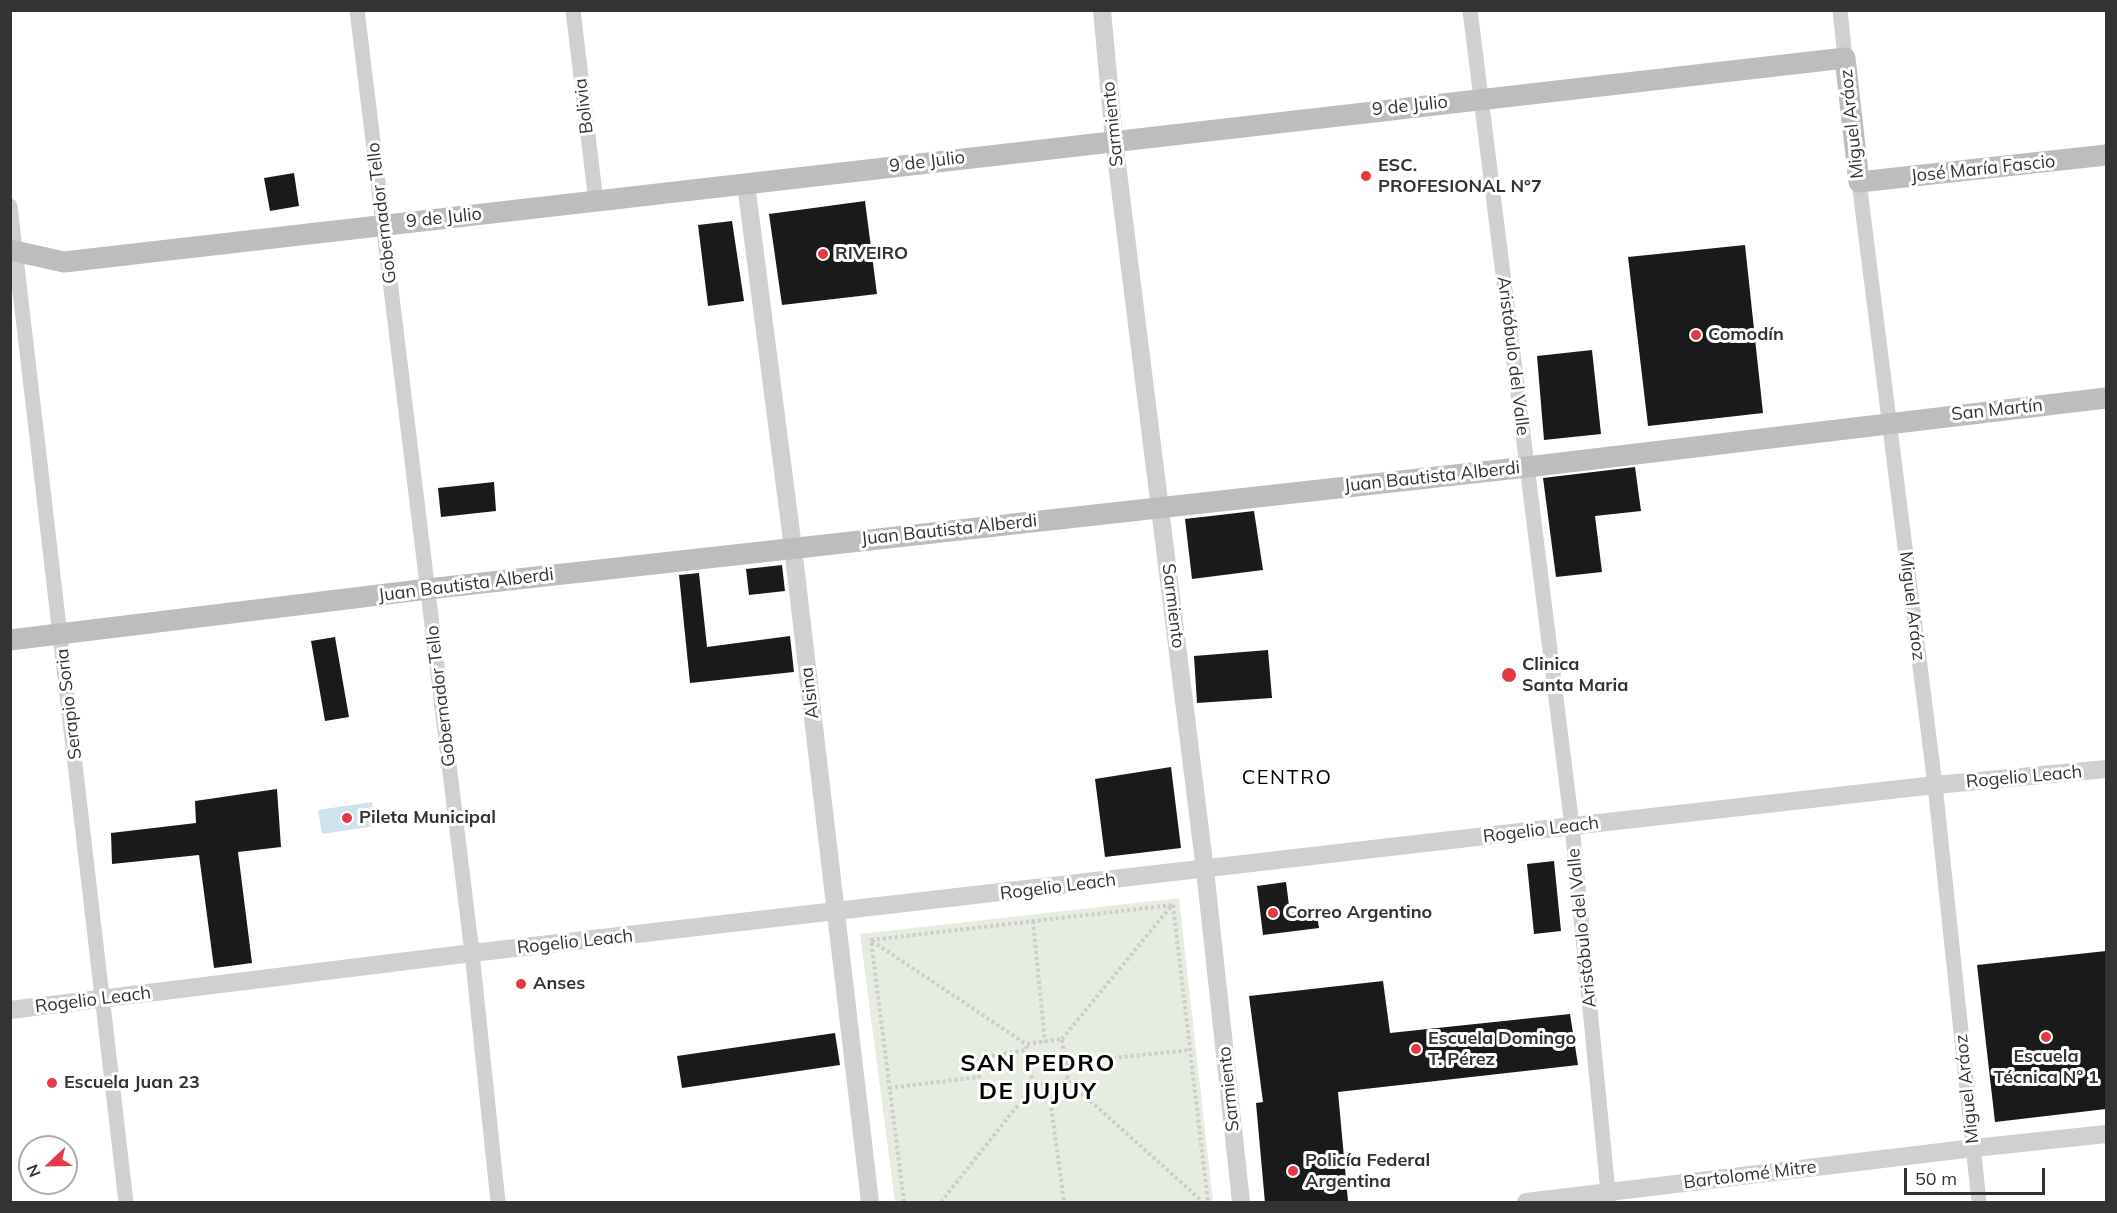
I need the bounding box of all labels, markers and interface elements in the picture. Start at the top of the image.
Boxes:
street label: Miguel Aráoz [1836,68,1868,180]
street label: Bolivia [570,77,598,135]
street label: Sarmiento [1098,80,1128,168]
street label: 9 de Julio [1371,91,1449,121]
street label: Gobernador Tello [363,141,401,285]
street label: 9 de Julio [888,147,966,177]
street label: José María Fascio [1910,151,2056,187]
place label: ESC. PROFESIONAL N°7 [1378,155,1542,198]
marker: ESC. PROFESIONAL N°7 [1359,169,1373,183]
street label: 9 de Julio [405,203,483,233]
place label: RIVEIRO [835,243,908,265]
marker: RIVEIRO [816,247,830,261]
street label: Aristóbulo del Valle [1493,275,1533,437]
place label: Comodín [1708,324,1784,346]
marker: Comodín [1689,328,1703,342]
street label: San Martín [1950,394,2044,426]
street label: Juan Bautista Alberdi [1343,457,1521,497]
street label: Juan Bautista Alberdi [860,510,1038,550]
street label: Miguel Aráoz [1895,550,1929,662]
street label: Sarmiento [1157,562,1189,650]
street label: Juan Bautista Alberdi [377,564,555,606]
street label: Gobernador Tello [422,624,460,768]
street label: Serapio Soria [51,647,87,761]
place label: Clinica Santa Maria [1522,654,1628,696]
street label: Alsina [796,666,824,720]
marker: Clinica Santa Maria [1500,666,1518,684]
street label: Rogelio Leach [1965,761,2083,793]
district label: CENTRO [1242,766,1332,790]
place label: Pileta Municipal [359,807,496,829]
marker: Pileta Municipal [340,811,354,825]
street label: Rogelio Leach [1482,812,1600,848]
street label: Aristóbulo del Valle [1563,847,1601,1009]
street label: Rogelio Leach [999,869,1117,905]
place label: Correo Argentino [1285,902,1432,924]
marker: Correo Argentino [1266,906,1280,920]
street label: Rogelio Leach [516,925,634,959]
place label: Anses [533,973,585,995]
marker: Anses [514,977,528,991]
street label: Rogelio Leach [34,982,152,1018]
place label: Escuela Domingo T. Pérez [1428,1028,1576,1070]
marker: Escuela Técnica Nº 1 [2039,1030,2053,1044]
street label: Miguel Aráoz [1951,1033,1983,1145]
marker: Escuela Domingo T. Pérez [1409,1042,1423,1056]
street label: Sarmiento [1214,1045,1244,1133]
place label: Escuela Técnica Nº 1 [1993,1046,2099,1088]
district label: SAN PEDRO DE JUJUY [960,1050,1116,1106]
place label: Escuela Juan 23 [64,1072,200,1094]
marker: Escuela Juan 23 [45,1076,59,1090]
north arrow [18,1135,78,1195]
place label: Policía Federal Argentina [1305,1150,1430,1192]
street label: Bartolomé Mitre [1682,1156,1818,1194]
scale bar [1907,1156,2048,1194]
text: N [22,1162,45,1180]
marker: Policía Federal Argentina [1286,1164,1300,1178]
text: 50 m [1915,1167,1957,1190]

